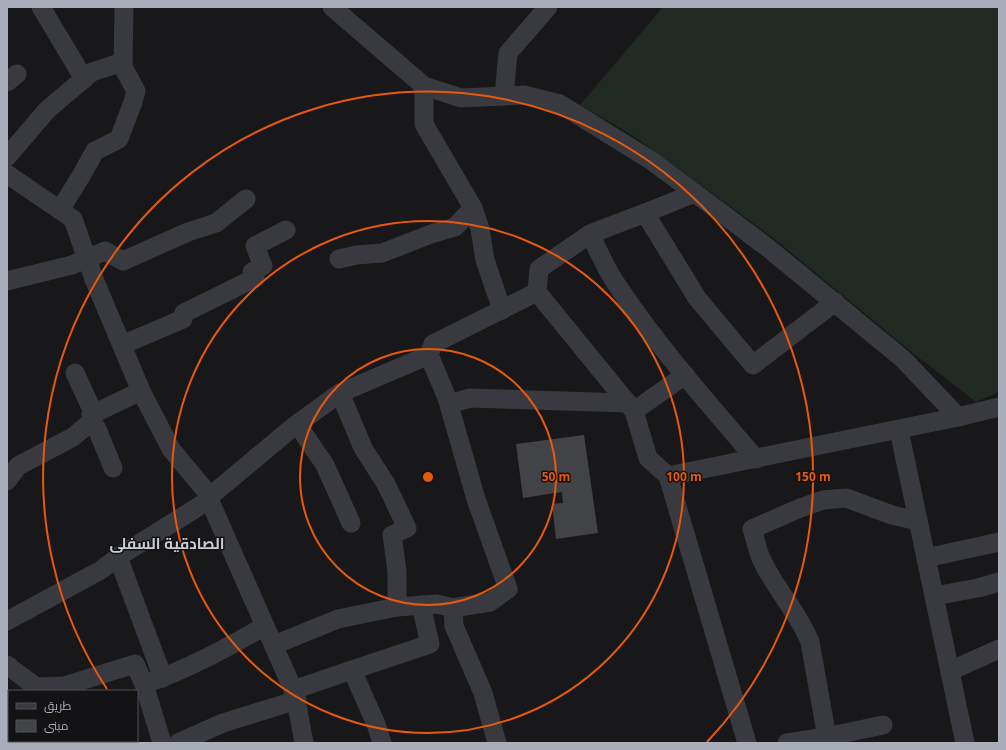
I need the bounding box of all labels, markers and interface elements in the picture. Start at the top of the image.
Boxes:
text: 50 m [542,468,570,485]
text: 100 m [666,468,702,485]
text: 150 m [795,468,831,485]
centre of rings [421,470,435,484]
district label: الصادقية السفلى [110,533,224,553]
legend [8,690,138,742]
text: طريق [44,697,72,714]
text: مبنى [44,717,69,734]

